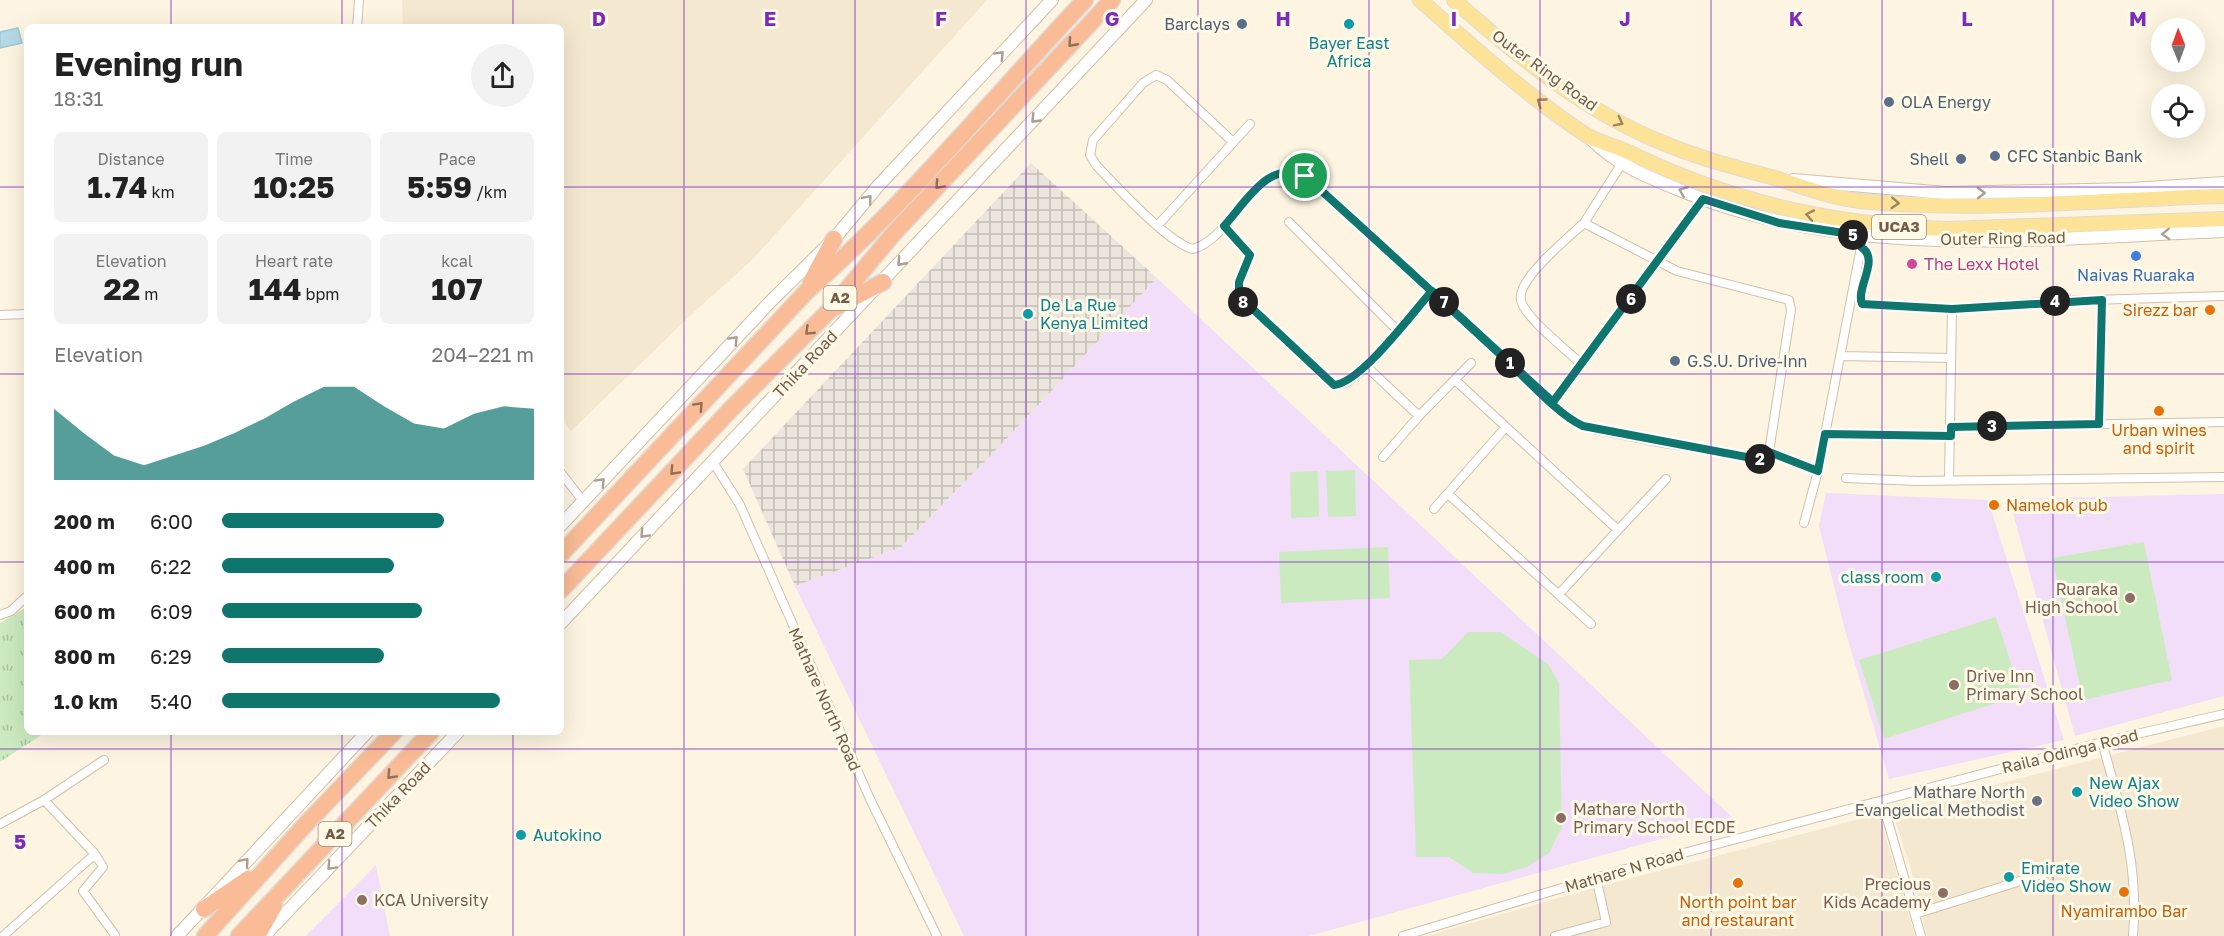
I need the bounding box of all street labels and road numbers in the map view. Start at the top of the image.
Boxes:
street label: Outer Ring Road [1488,25,1602,115]
road number: UCA3 [1872,215,1926,239]
street label: Outer Ring Road [1940,227,2066,249]
road number: A2 [824,286,856,310]
street label: Thika Road [769,326,841,402]
street label: Mathare North Road [784,624,866,774]
street label: Raila Odinga Road [2000,724,2140,778]
street label: Thika Road [361,757,435,833]
road number: A2 [318,822,352,846]
street label: Mathare N Road [1562,843,1686,897]

